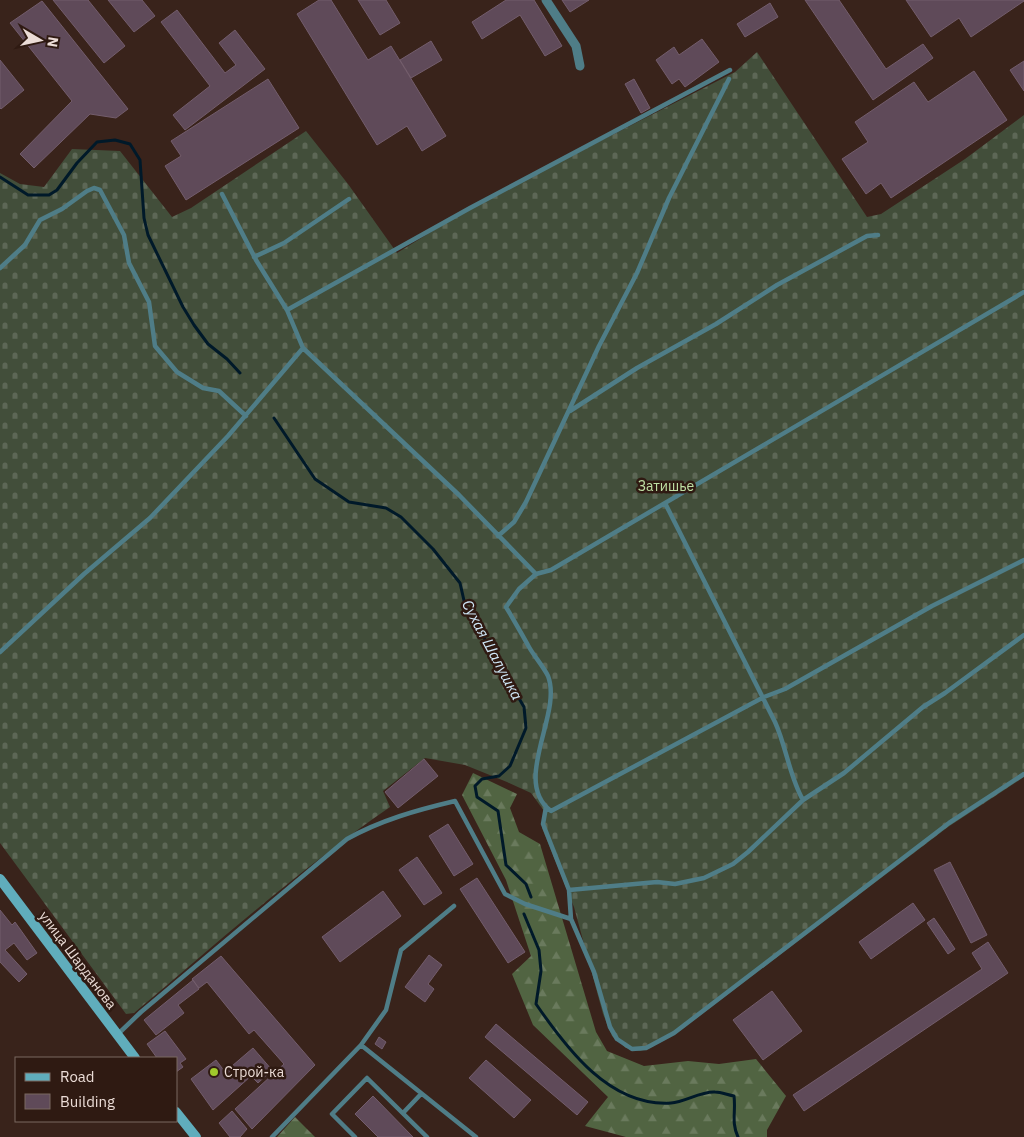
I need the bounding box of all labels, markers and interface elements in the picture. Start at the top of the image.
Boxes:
north arrow [15,15,65,65]
text: N [43,36,63,48]
park label: Затишье [638,477,695,495]
water label: Сухая Шалушка [458,596,527,703]
street label: улица Шарданова [35,907,121,1013]
legend [15,1057,178,1122]
place label: Строй-ка [224,1063,285,1081]
marker: Строй-ка [208,1066,220,1078]
text: Road [60,1067,95,1086]
text: Building [60,1092,115,1111]

